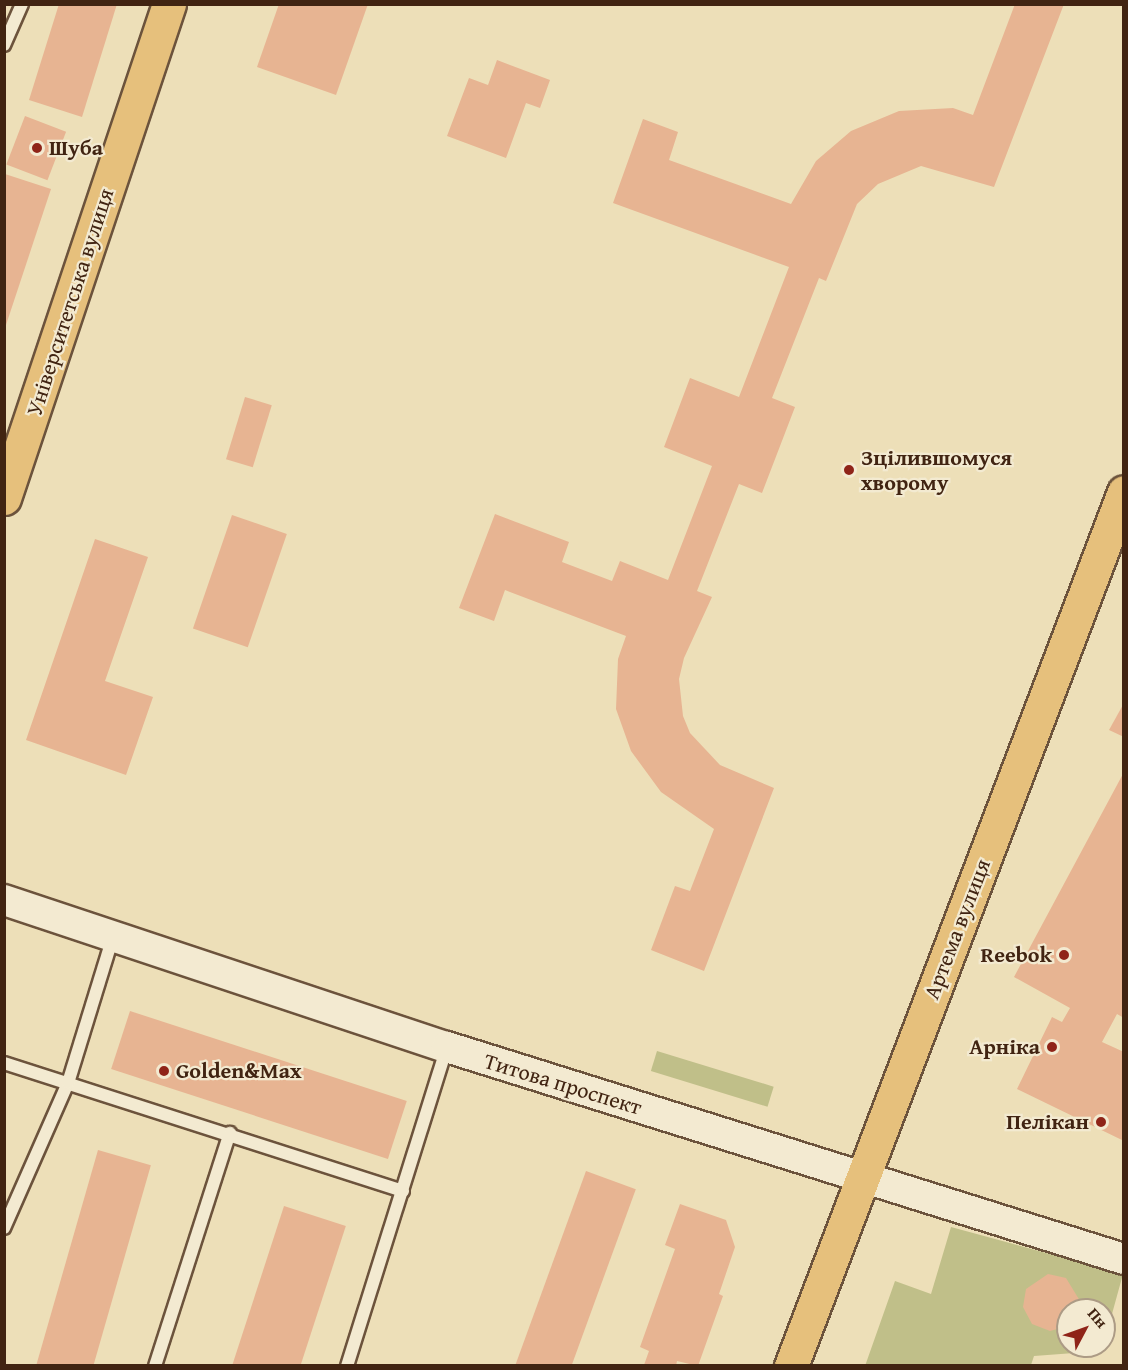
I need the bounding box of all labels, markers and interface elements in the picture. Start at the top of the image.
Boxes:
place label: Шуба [49,135,103,161]
marker: Шуба [30,141,44,155]
street label: Університетська вулиця [21,185,119,419]
place label: Зцілившомуся хворому [861,444,1012,496]
marker: Зцілившомуся хворому [842,463,856,477]
street label: Артема вулиця [918,855,996,1003]
place label: Reebok [981,942,1052,968]
marker: Reebok [1057,948,1071,962]
place label: Арніка [969,1034,1040,1060]
marker: Арніка [1045,1040,1059,1054]
street label: Титова проспект [481,1047,645,1121]
place label: Golden&Max [176,1058,302,1084]
marker: Golden&Max [157,1064,171,1078]
place label: Пелікан [1006,1109,1089,1135]
marker: Пелікан [1094,1115,1108,1129]
north arrow [1056,1298,1116,1358]
text: Пн [1082,1302,1114,1333]

